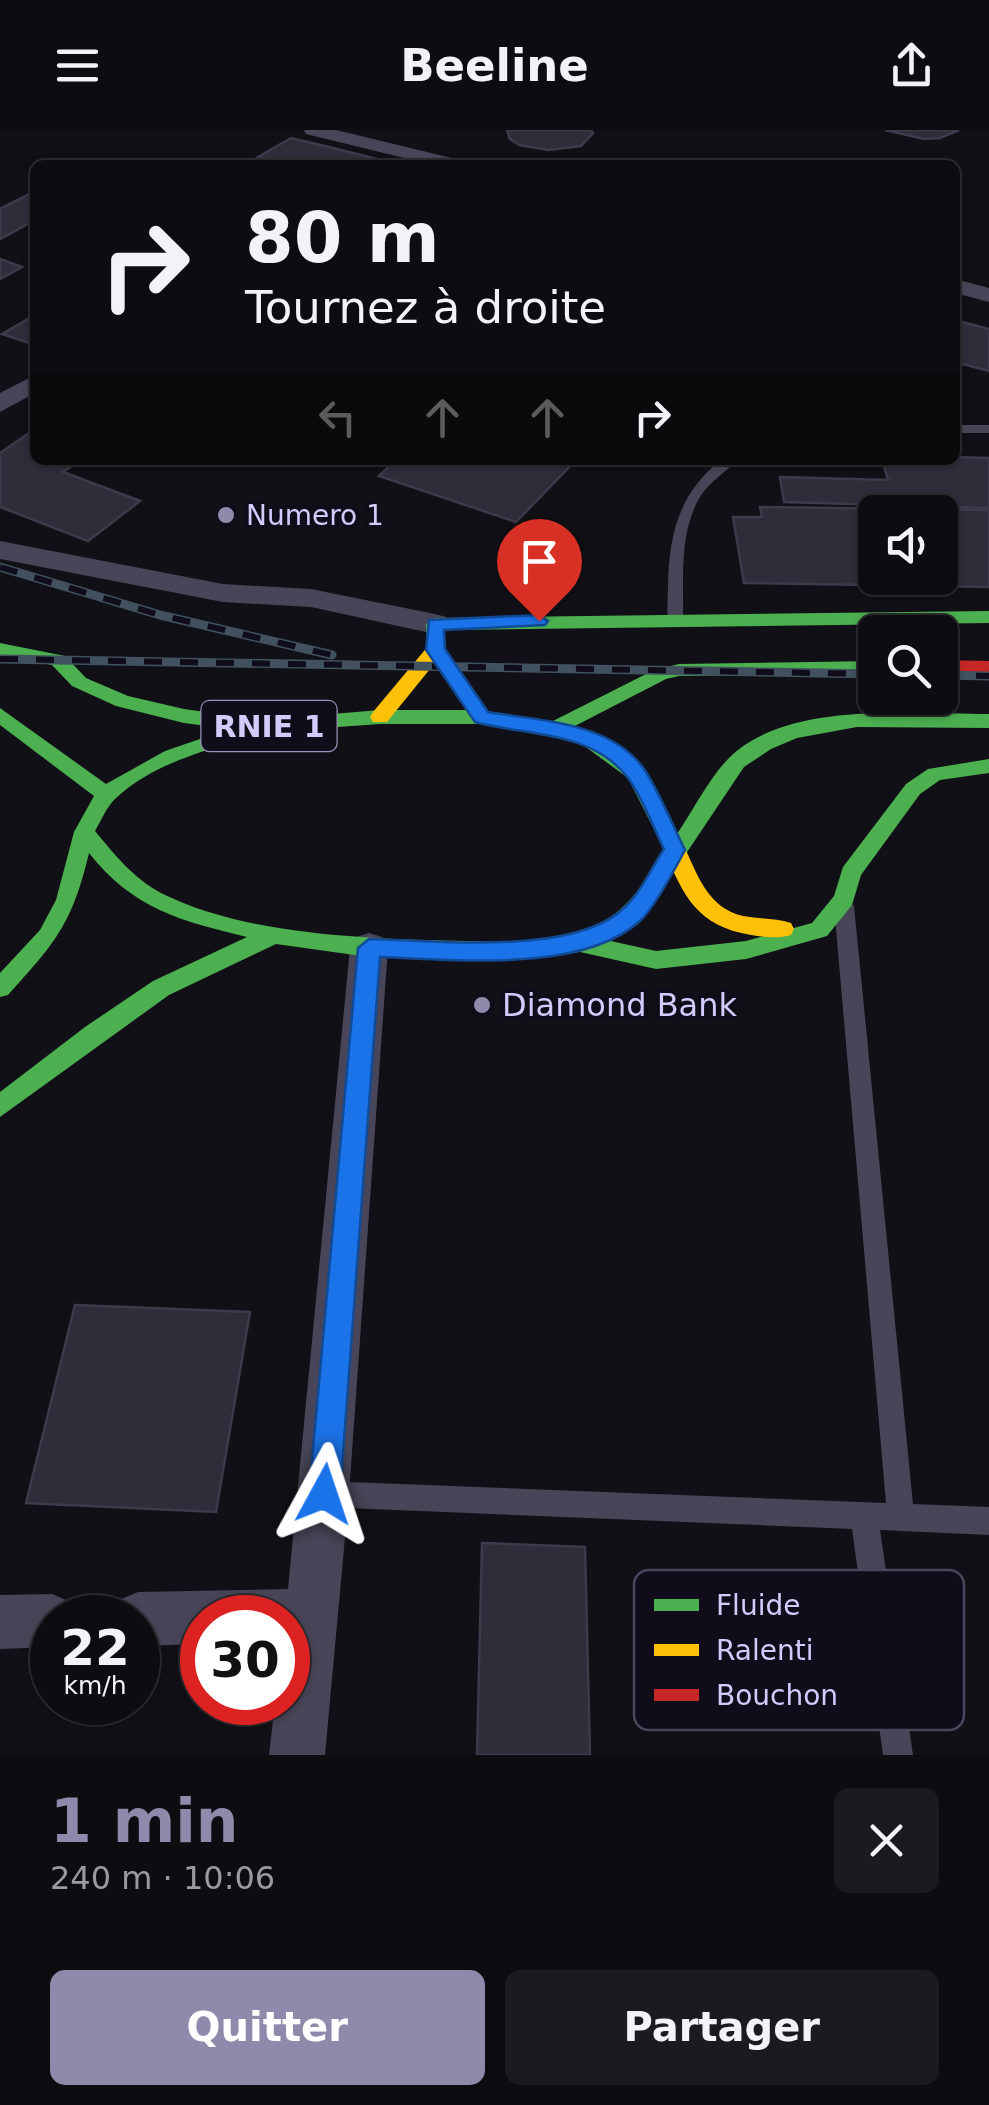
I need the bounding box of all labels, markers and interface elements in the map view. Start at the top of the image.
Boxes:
icon: menu [50,38,105,93]
icon: share [884,38,939,93]
text: Beeline [400,39,589,92]
text: 80 m [245,197,440,279]
icon: right [80,200,210,330]
text: Tournez à droite [245,281,606,334]
icon: left [310,390,365,445]
icon: ahead [415,390,470,445]
icon: ahead [520,390,575,445]
icon: right [625,390,680,445]
map controls [858,495,958,715]
button: sound [858,495,958,595]
place label: Numero 1 [246,499,384,532]
marker: Numero 1 [215,504,237,526]
pin [497,519,582,622]
icon: arrive [512,534,567,589]
button: search [858,615,958,715]
road number: RNIE 1 [202,701,336,751]
place label: Diamond Bank [502,986,738,1024]
marker: Diamond Bank [471,994,493,1016]
position arrow [272,1442,376,1546]
legend [634,1570,964,1730]
text: Fluide [716,1589,800,1622]
speed limit sign: 30 [180,1595,310,1725]
text: 22 [60,1619,130,1677]
text: Ralenti [716,1634,814,1667]
text: km/h [63,1671,127,1700]
text: Bouchon [716,1679,838,1712]
text: 1 min [50,1786,238,1856]
button: close [834,1788,939,1893]
text: 240 m · 10:06 [50,1859,275,1897]
button: Quitter [50,1970,485,2085]
button: Partager [505,1970,939,2085]

